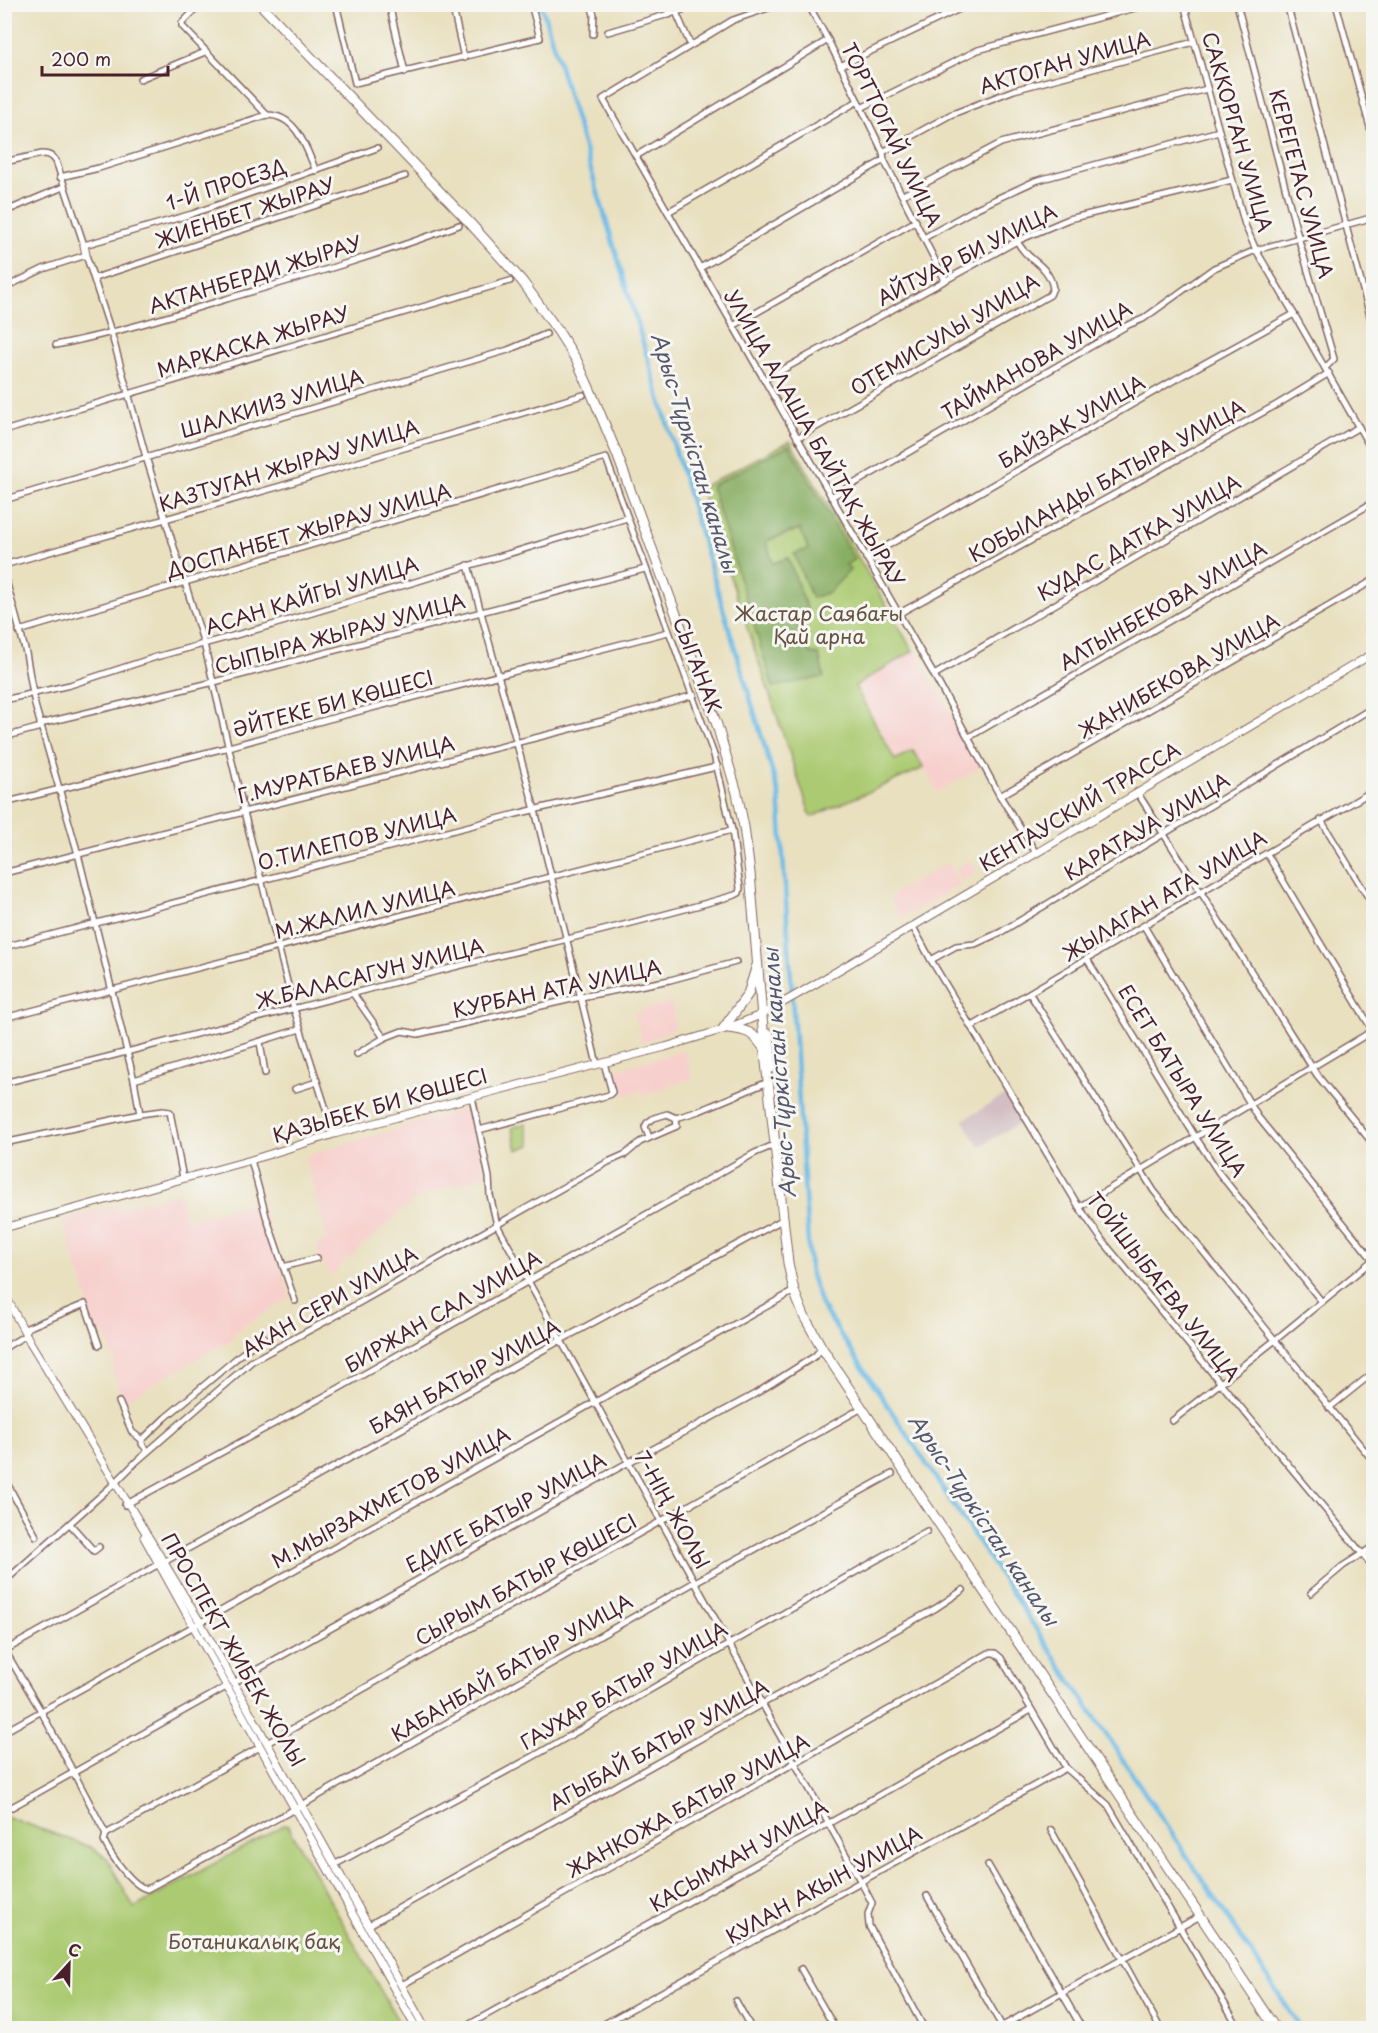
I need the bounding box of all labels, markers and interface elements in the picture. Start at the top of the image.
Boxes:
street label: АКТОГАН УЛИЦА [976,23,1154,101]
street label: САККОРГАН УЛИЦА [1195,28,1281,235]
street label: ТОРТТОГАЙ УЛИЦА [834,37,950,232]
scale bar [42,39,168,77]
text: 200 m [51,45,111,72]
street label: КЕРЕГЕТАС УЛИЦА [1262,86,1342,282]
street label: 1-Й ПРОЕЗД [162,151,289,218]
street label: ЖИЕНБЕТ ЖЫРАУ [151,169,338,255]
street label: АЙТУАР БИ УЛИЦА [871,196,1062,313]
street label: АКТАНБЕРДИ ЖЫРАУ [145,227,365,321]
street label: ОТЕМИСУЛЫ УЛИЦА [844,266,1045,403]
street label: УЛИЦА АЛАША БАЙТАҚ ЖЫРАУ [718,284,912,591]
street label: ТАЙМАНОВА УЛИЦА [936,293,1137,427]
street label: МАРКАСКА ЖЫРАУ [153,298,352,384]
water label: Арыс-Түркістан каналы [644,328,748,578]
street label: ШАЛКИИЗ УЛИЦА [177,361,367,445]
street label: БАЙЗАК УЛИЦА [993,367,1150,475]
street label: КОБЫЛАНДЫ БАТЫРА УЛИЦА [963,391,1250,569]
street label: КАЗТУГАН ЖЫРАУ УЛИЦА [155,411,422,519]
street label: КУДАС ДАТКА УЛИЦА [1031,466,1246,608]
street label: ДОСПАНБЕТ ЖЫРАУ УЛИЦА [162,475,454,585]
street label: АЛТЫНБЕКОВА УЛИЦА [1053,533,1272,677]
street label: АСАН КАЙГЫ УЛИЦА [201,548,422,642]
street label: СЫПЫРА ЖЫРАУ УЛИЦА [211,585,468,681]
park label: Жастар Саябағы Қай арна [734,598,903,651]
street label: ЖАНИБЕКОВА УЛИЦА [1072,605,1285,745]
street label: СЫГАНАК [666,612,730,717]
street label: ӘЙТЕКЕ БИ КӨШЕСІ [229,662,436,744]
street label: Г.МУРАТБАЕВ УЛИЦА [234,728,457,811]
street label: КЕНТАУСКИЙ ТРАССА [973,734,1186,878]
street label: КАРАТАУА УЛИЦА [1058,765,1235,888]
street label: О.ТИЛЕПОВ УЛИЦА [254,799,459,877]
street label: ЖЫЛАГАН АТА УЛИЦА [1056,822,1272,968]
street label: М.ЖАЛИЛ УЛИЦА [271,872,458,946]
street label: Ж.БАЛАСАГУН УЛИЦА [252,930,487,1016]
water label: Арыс-Түркістан каналы [753,946,803,1199]
street label: КУРБАН АТА УЛИЦА [450,951,664,1025]
street label: ЕСЕТ БАТЫРА УЛИЦА [1111,978,1254,1183]
street label: ҚАЗЫБЕК БИ КӨШЕСІ [269,1060,491,1150]
street label: ТОЙШЫБАЕВА УЛИЦА [1080,1185,1248,1388]
street label: АКАН СЕРИ УЛИЦА [236,1238,423,1364]
street label: БИРЖАН САЛ УЛИЦА [339,1242,546,1380]
street label: БАЯН БАТЫР УЛИЦА [364,1311,565,1441]
water label: Арыс-Түркістан каналы [902,1406,1069,1633]
street label: М.МЫРЗАХМЕТОВ УЛИЦА [266,1419,515,1575]
street label: ЕДИГЕ БАТЫР УЛИЦА [400,1444,611,1580]
street label: 7-НІҢ ЖОЛЫ [628,1445,718,1574]
street label: СЫРЫМ БАТЫР КӨШЕСІ [409,1506,642,1653]
street label: ПРОСПЕКТ ЖИБЕК ЖОЛЫ [154,1527,313,1772]
street label: КАБАНБАЙ БАТЫР УЛИЦА [385,1586,638,1749]
street label: ГАУХАР БАТЫР УЛИЦА [514,1613,733,1757]
street label: АГЫБАЙ БАТЫР УЛИЦА [543,1671,774,1817]
street label: ЖАНКОЖА БАТЫР УЛИЦА [560,1726,815,1885]
street label: КАСЫМХАН УЛИЦА [644,1792,833,1919]
street label: КУЛАН АКЫН УЛИЦА [720,1818,927,1951]
park label: Ботаникалық бақ [168,1926,340,1956]
north arrow [39,1934,99,1994]
text: С [65,1936,85,1963]

